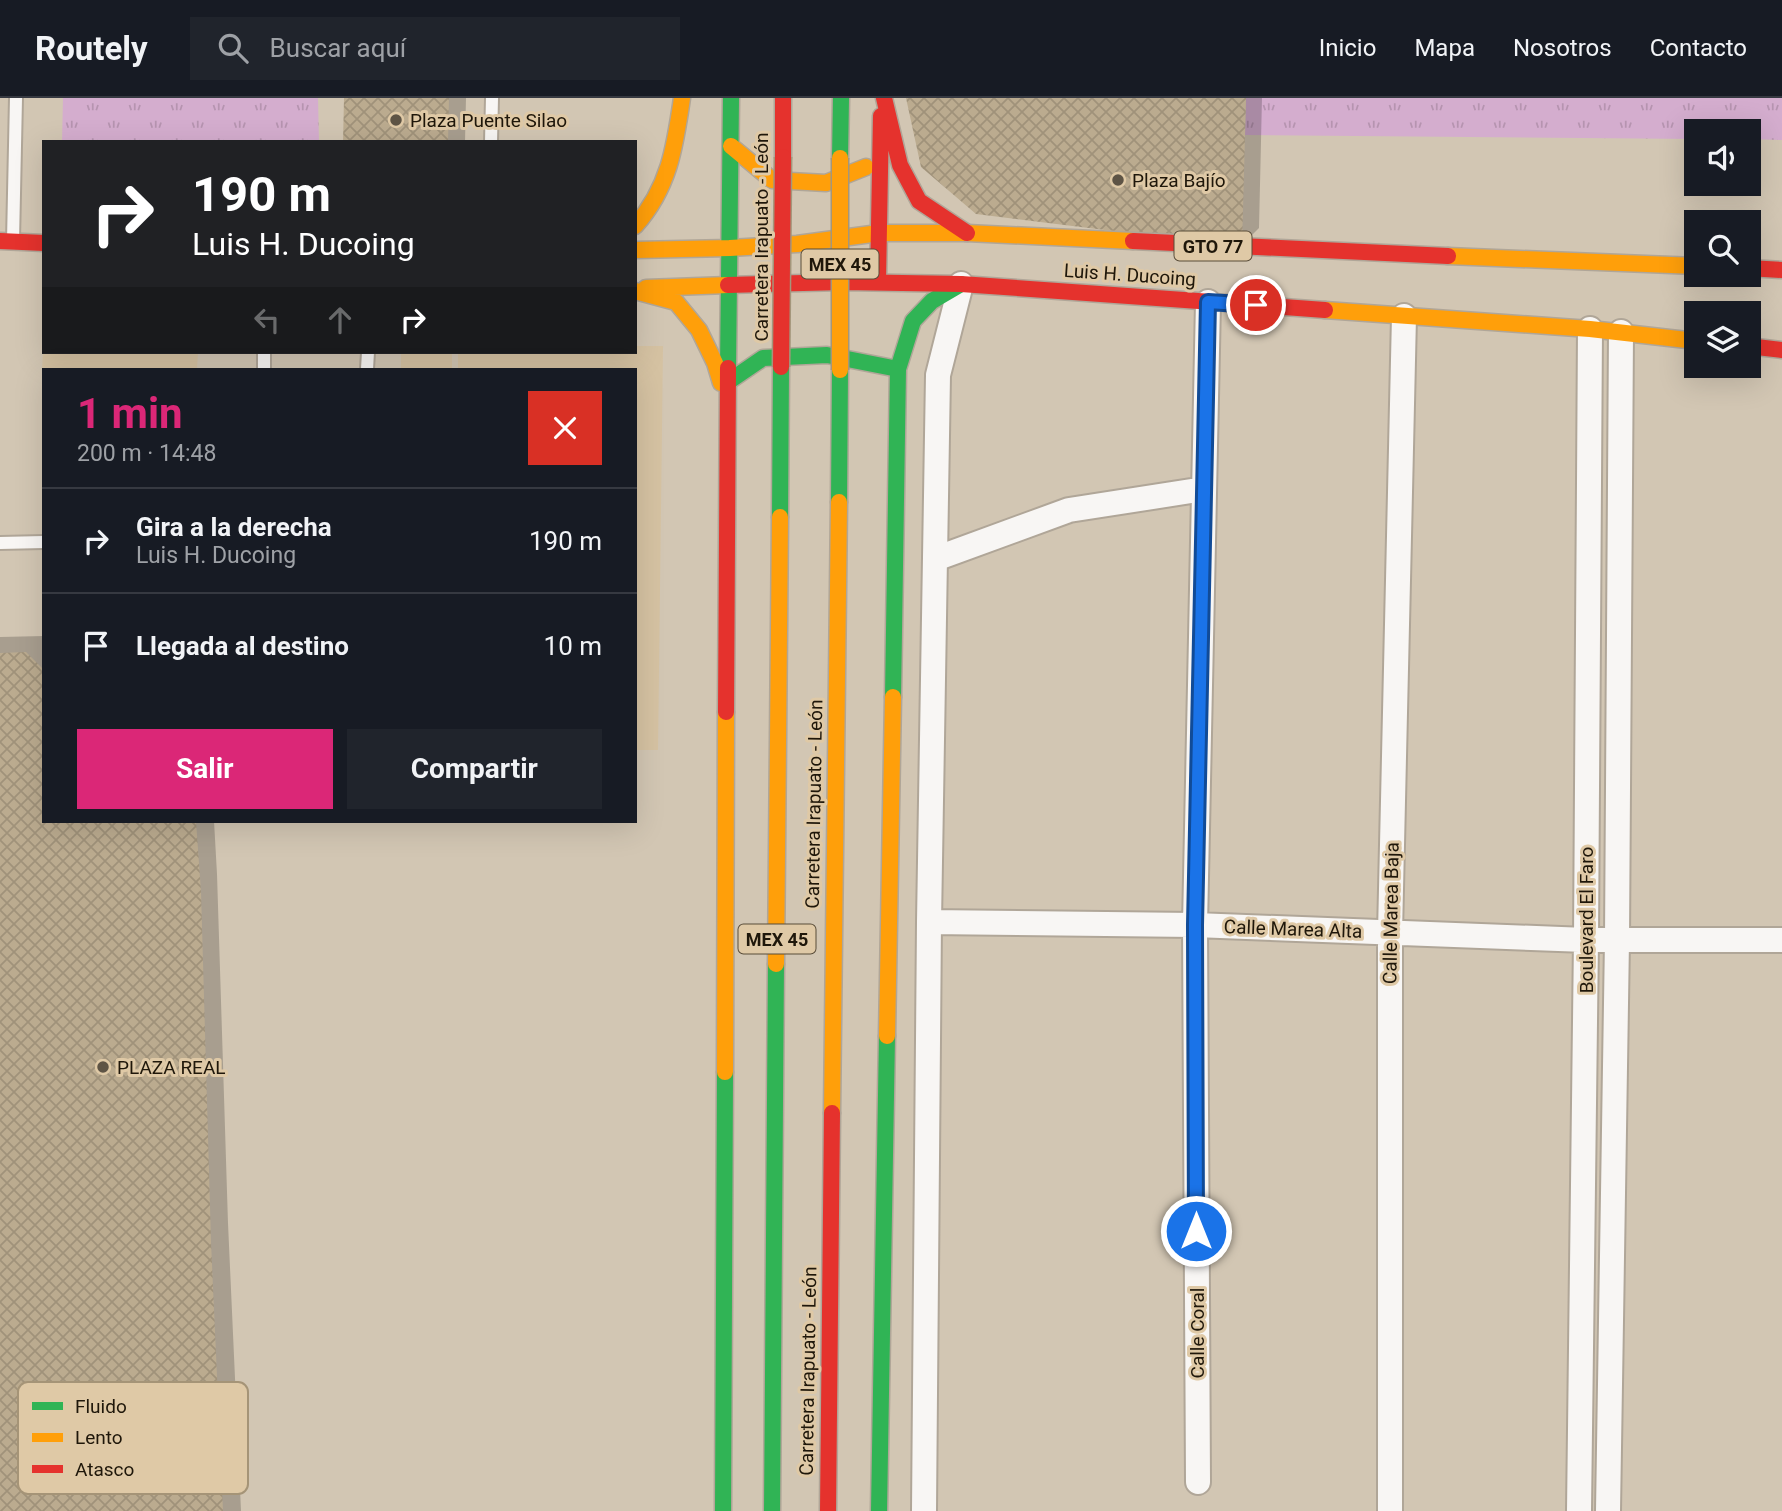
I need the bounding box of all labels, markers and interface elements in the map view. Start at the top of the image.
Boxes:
search box [190,17,680,80]
text: Routely [35,29,148,68]
icon: search [214,29,252,67]
text: Buscar aquí [270,33,406,63]
text: Inicio [1319,34,1376,62]
text: Mapa [1414,34,1475,62]
text: Nosotros [1513,34,1612,62]
text: Contacto [1650,34,1747,62]
place label: Plaza Puente Silao [410,109,567,132]
marker: Plaza Puente Silao [388,112,404,128]
map controls [1684,119,1761,378]
button: sound [1684,119,1761,196]
street label: Carretera Irapuato - León [750,132,773,342]
text: 190 m [192,166,331,223]
icon: right [77,168,168,259]
place label: Plaza Bajío [1132,169,1226,192]
marker: Plaza Bajío [1110,172,1126,188]
button: search [1684,210,1761,287]
text: Luis H. Ducoing [192,225,415,263]
road number: GTO 77 [1174,232,1252,260]
road number: MEX 45 [802,250,878,279]
street label: Luis H. Ducoing [1063,259,1197,291]
pin [1226,275,1286,335]
icon: arrive [1237,286,1275,324]
icon: left [248,301,286,339]
icon: ahead [321,301,359,339]
icon: right [394,301,432,339]
button: layers [1684,301,1761,378]
text: 1 min [77,389,183,438]
button: close [528,391,602,465]
text: 200 m · 14:48 [77,440,216,467]
text: Gira a la derecha [136,512,332,542]
icon: right [77,522,115,560]
text: 190 m [529,526,602,556]
text: Luis H. Ducoing [136,542,296,569]
icon: arrive [77,627,115,665]
text: Llegada al destino [136,631,349,661]
text: 10 m [544,631,602,661]
street label: Carretera Irapuato - León [801,699,827,909]
button: Salir [77,729,333,809]
button: Compartir [347,729,602,809]
street label: Calle Marea Baja [1378,842,1404,984]
street label: Boulevard El Faro [1575,847,1598,993]
street label: Calle Marea Alta [1223,915,1363,943]
road number: MEX 45 [738,924,816,954]
place label: PLAZA REAL [117,1056,226,1079]
marker: PLAZA REAL [95,1059,111,1075]
position arrow [1159,1194,1233,1268]
street label: Carretera Irapuato - León [795,1266,821,1476]
street label: Calle Coral [1186,1288,1209,1378]
legend [18,1382,248,1494]
text: Fluido [75,1395,127,1418]
text: Lento [75,1426,123,1449]
text: Atasco [75,1458,134,1481]

